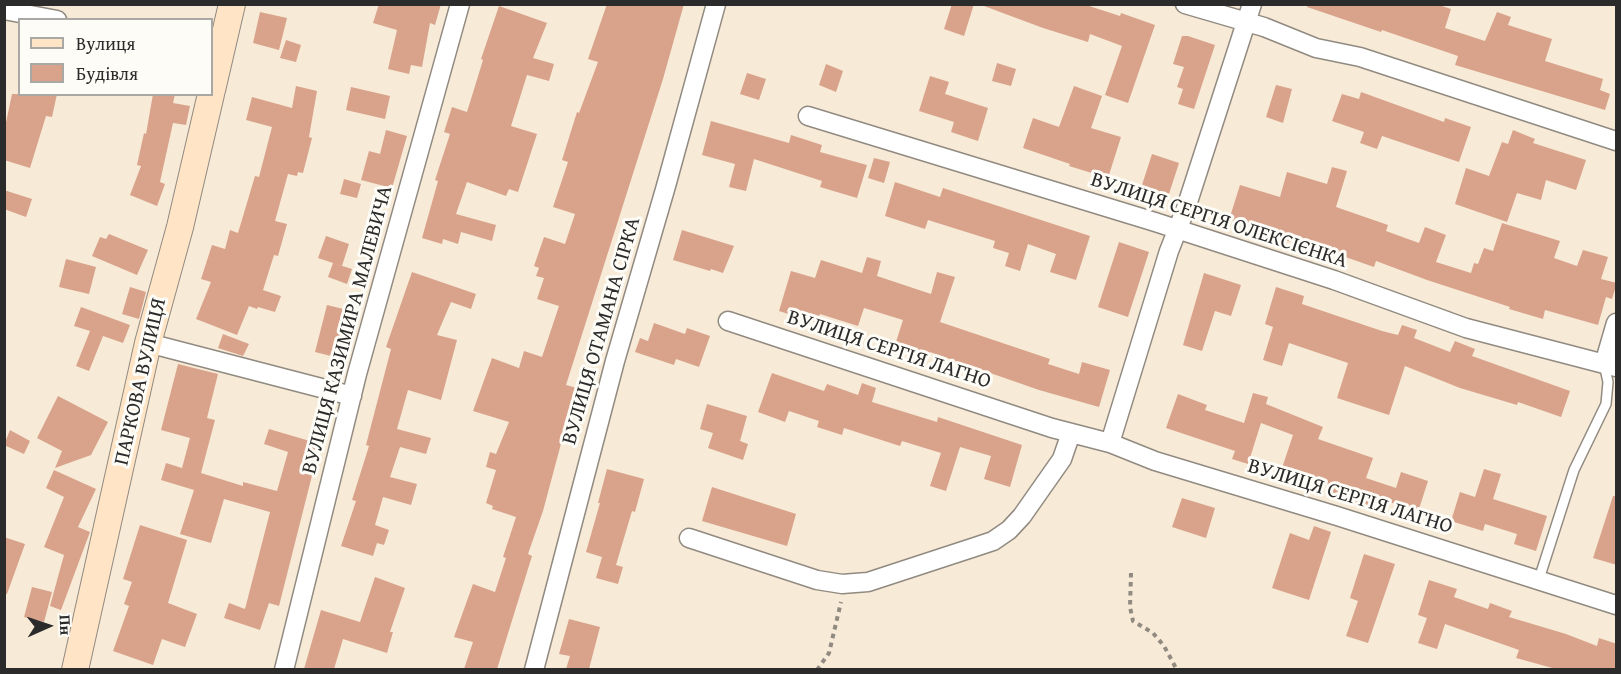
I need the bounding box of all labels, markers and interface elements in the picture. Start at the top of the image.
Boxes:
legend [18,18,213,96]
text: Вулиця [76,30,135,57]
text: Будівля [76,60,138,87]
street label: ВУЛИЦЯ СЕРГІЯ ОЛЕКСІЄНКА [1088,168,1350,274]
street label: ВУЛИЦЯ КАЗИМИРА МАЛЕВИЧА [297,183,399,477]
street label: ВУЛИЦЯ ОТАМАНА СІРКА [557,214,647,448]
street label: ПАРКОВА ВУЛИЦЯ [110,296,172,468]
street label: ВУЛИЦЯ СЕРГІЯ ЛАГНО [784,305,994,395]
street label: ВУЛИЦЯ СЕРГІЯ ЛАГНО [1245,454,1455,540]
north arrow [18,596,78,656]
text: Пн [53,614,78,636]

